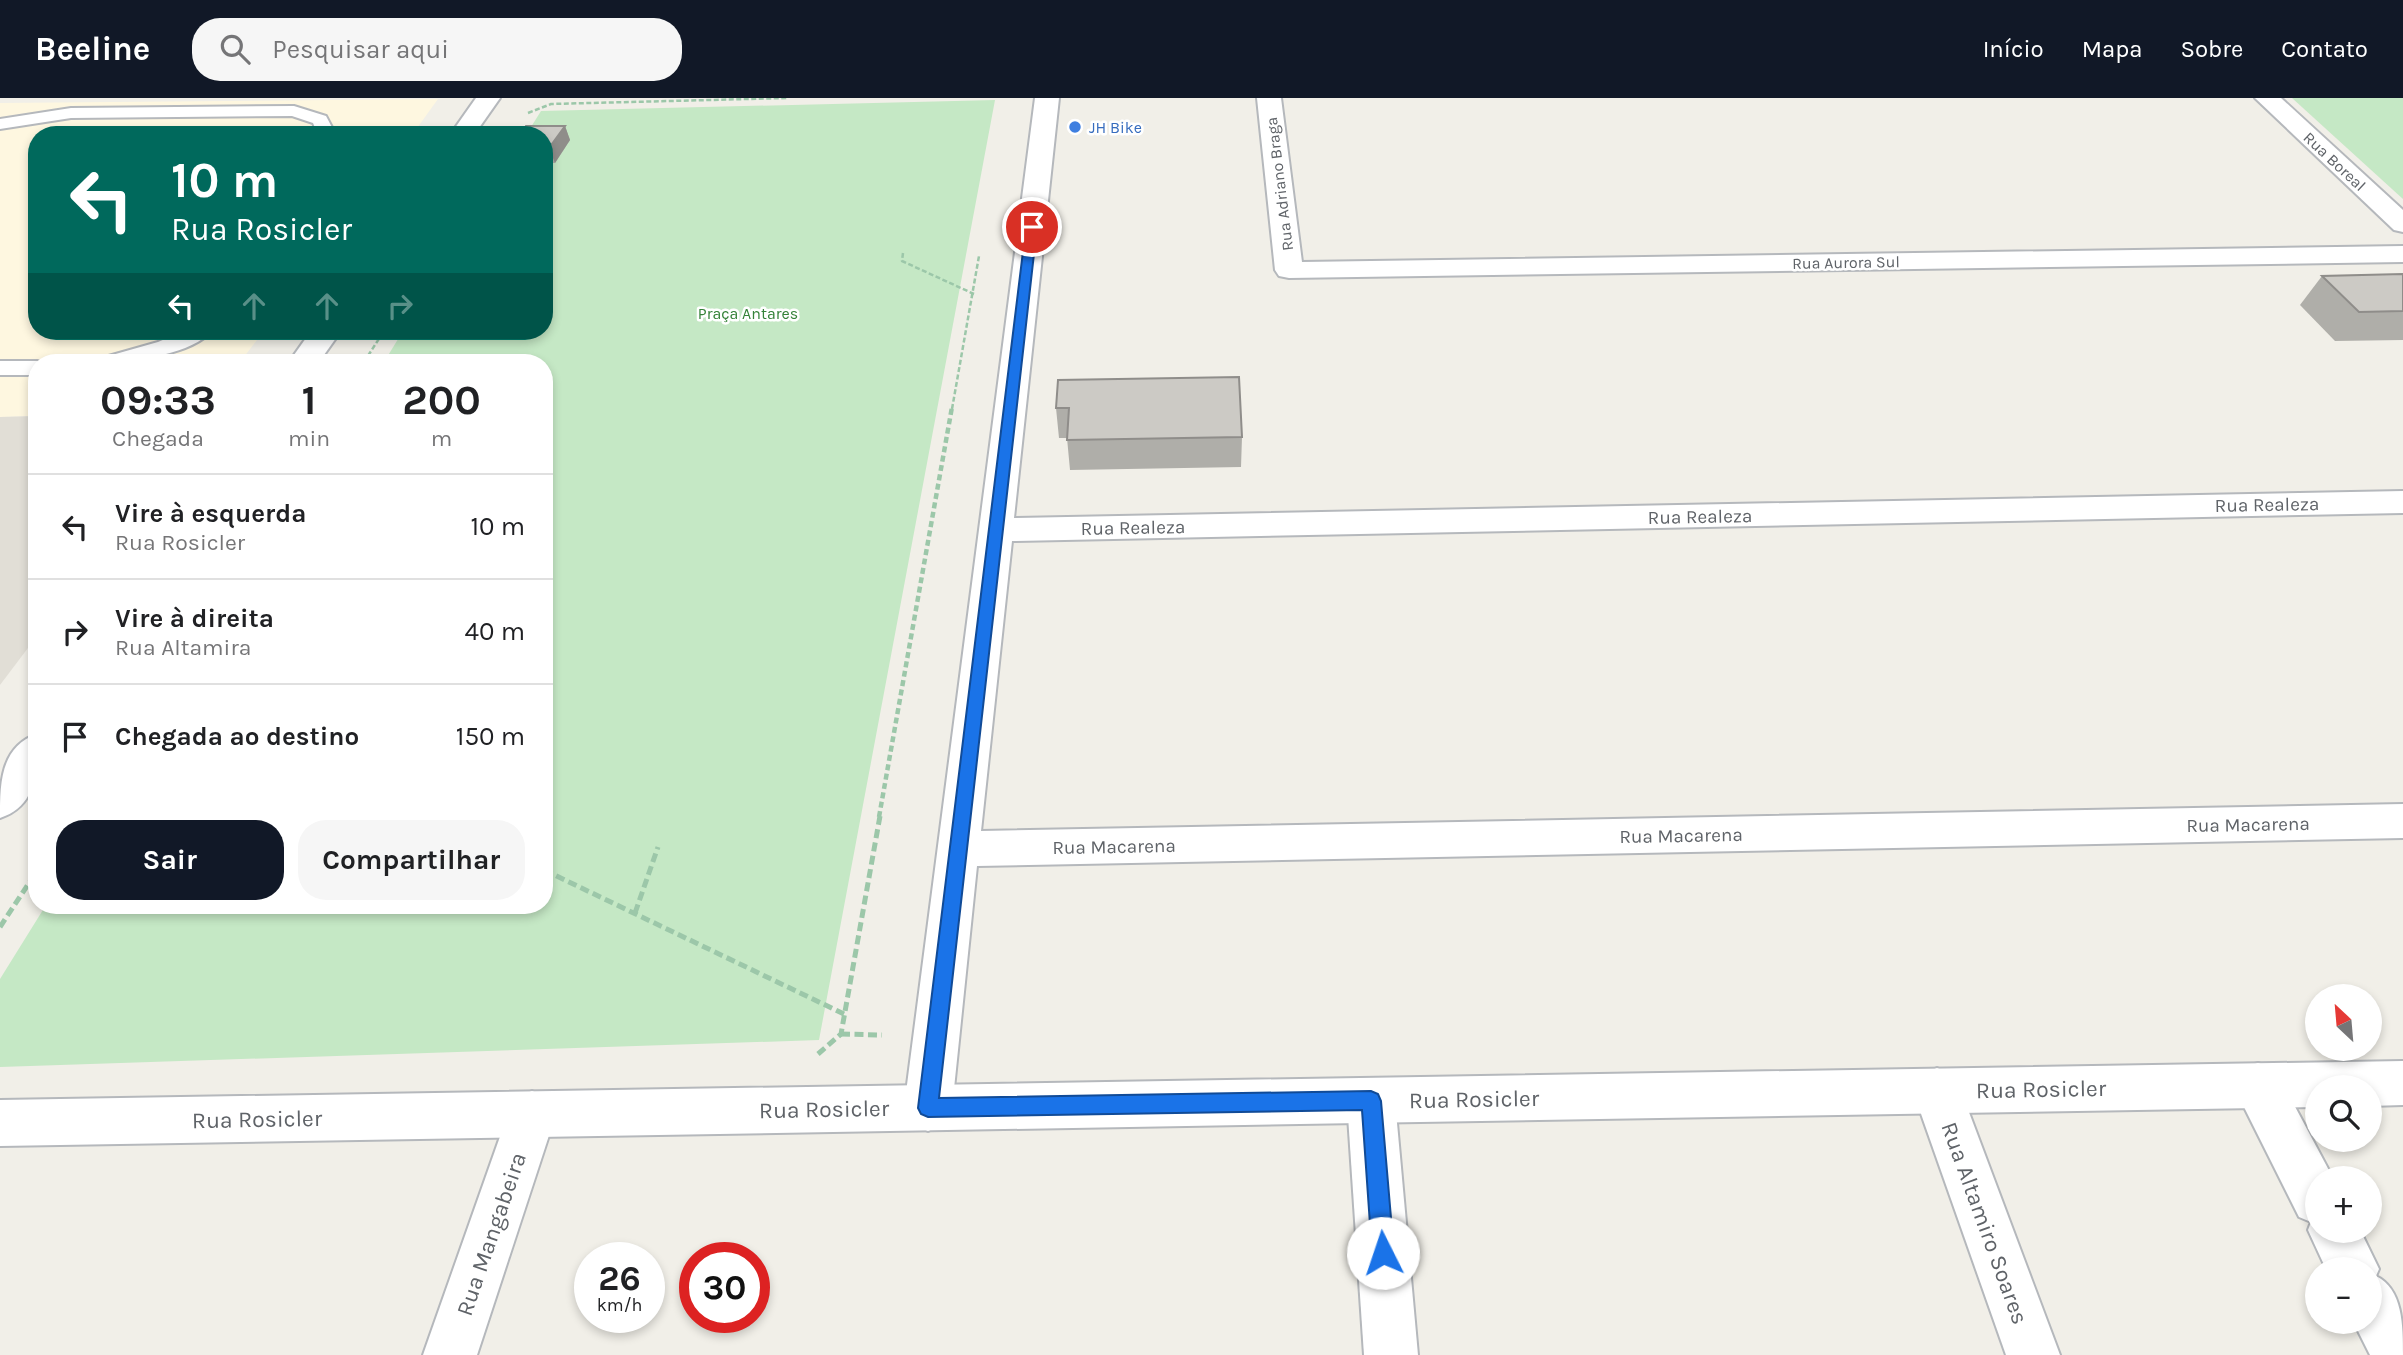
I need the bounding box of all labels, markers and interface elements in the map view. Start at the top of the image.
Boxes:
search box [192,18,682,81]
text: Beeline [35,30,150,68]
icon: search [216,30,254,68]
text: Pesquisar aqui [272,34,449,65]
text: Início [1983,35,2044,63]
text: Mapa [2082,35,2142,63]
text: Sobre [2180,35,2243,63]
text: Contato [2281,35,2368,63]
street label: Rua Adriano Braga [1262,116,1297,252]
place label: JH Bike [1089,118,1142,137]
marker: JH Bike [1067,119,1083,135]
street label: Rua Boreal [2300,128,2370,195]
text: 10 m [171,152,278,209]
icon: left [56,154,147,245]
pin [1002,197,1062,257]
icon: arrive [1013,208,1051,246]
text: Rua Rosicler [171,211,352,248]
street label: Rua Aurora Sul [1792,252,1900,273]
icon: left [162,287,200,325]
icon: ahead [235,287,273,325]
icon: ahead [308,287,346,325]
icon: right [381,287,419,325]
park label: Praça Antares [698,304,798,323]
text: 09:33 [100,375,216,425]
text: 1 [302,375,317,425]
text: 200 [402,375,481,425]
text: Chegada [112,425,204,452]
text: min [288,425,330,452]
text: m [431,425,452,452]
street label: Rua Realeza [2215,493,2319,517]
text: Vire à esquerda [115,498,306,529]
street label: Rua Realeza [1648,505,1752,529]
icon: left [56,508,94,546]
text: 10 m [470,511,525,542]
street label: Rua Realeza [1081,516,1185,540]
text: Rua Rosicler [115,529,245,556]
text: Vire à direita [115,603,274,634]
icon: right [56,613,94,651]
text: 40 m [465,616,525,647]
text: Rua Altamira [115,634,251,661]
icon: arrive [56,718,94,756]
text: Chegada ao destino [115,721,359,752]
text: 150 m [456,721,525,752]
street label: Rua Macarena [2186,813,2310,837]
button: Sair [56,820,284,900]
button: Compartilhar [298,820,525,900]
street label: Rua Macarena [1619,824,1743,848]
street label: Rua Macarena [1052,835,1176,859]
north arrow [2305,984,2382,1060]
map controls [2305,984,2382,1334]
street label: Rua Rosicler [1976,1075,2107,1104]
button: search [2305,1075,2382,1152]
street label: Rua Rosicler [1409,1085,1540,1114]
street label: Rua Rosicler [759,1095,890,1124]
street label: Rua Rosicler [192,1105,323,1134]
street label: Rua Altamiro Soares [1935,1118,2034,1328]
street label: Rua Mangabeira [451,1149,532,1319]
button: + [2305,1166,2382,1243]
position arrow [1346,1216,1420,1290]
speed limit sign: 30 [679,1242,770,1333]
button: − [2305,1257,2382,1334]
text: 26 [598,1258,641,1299]
text: km/h [597,1294,642,1316]

